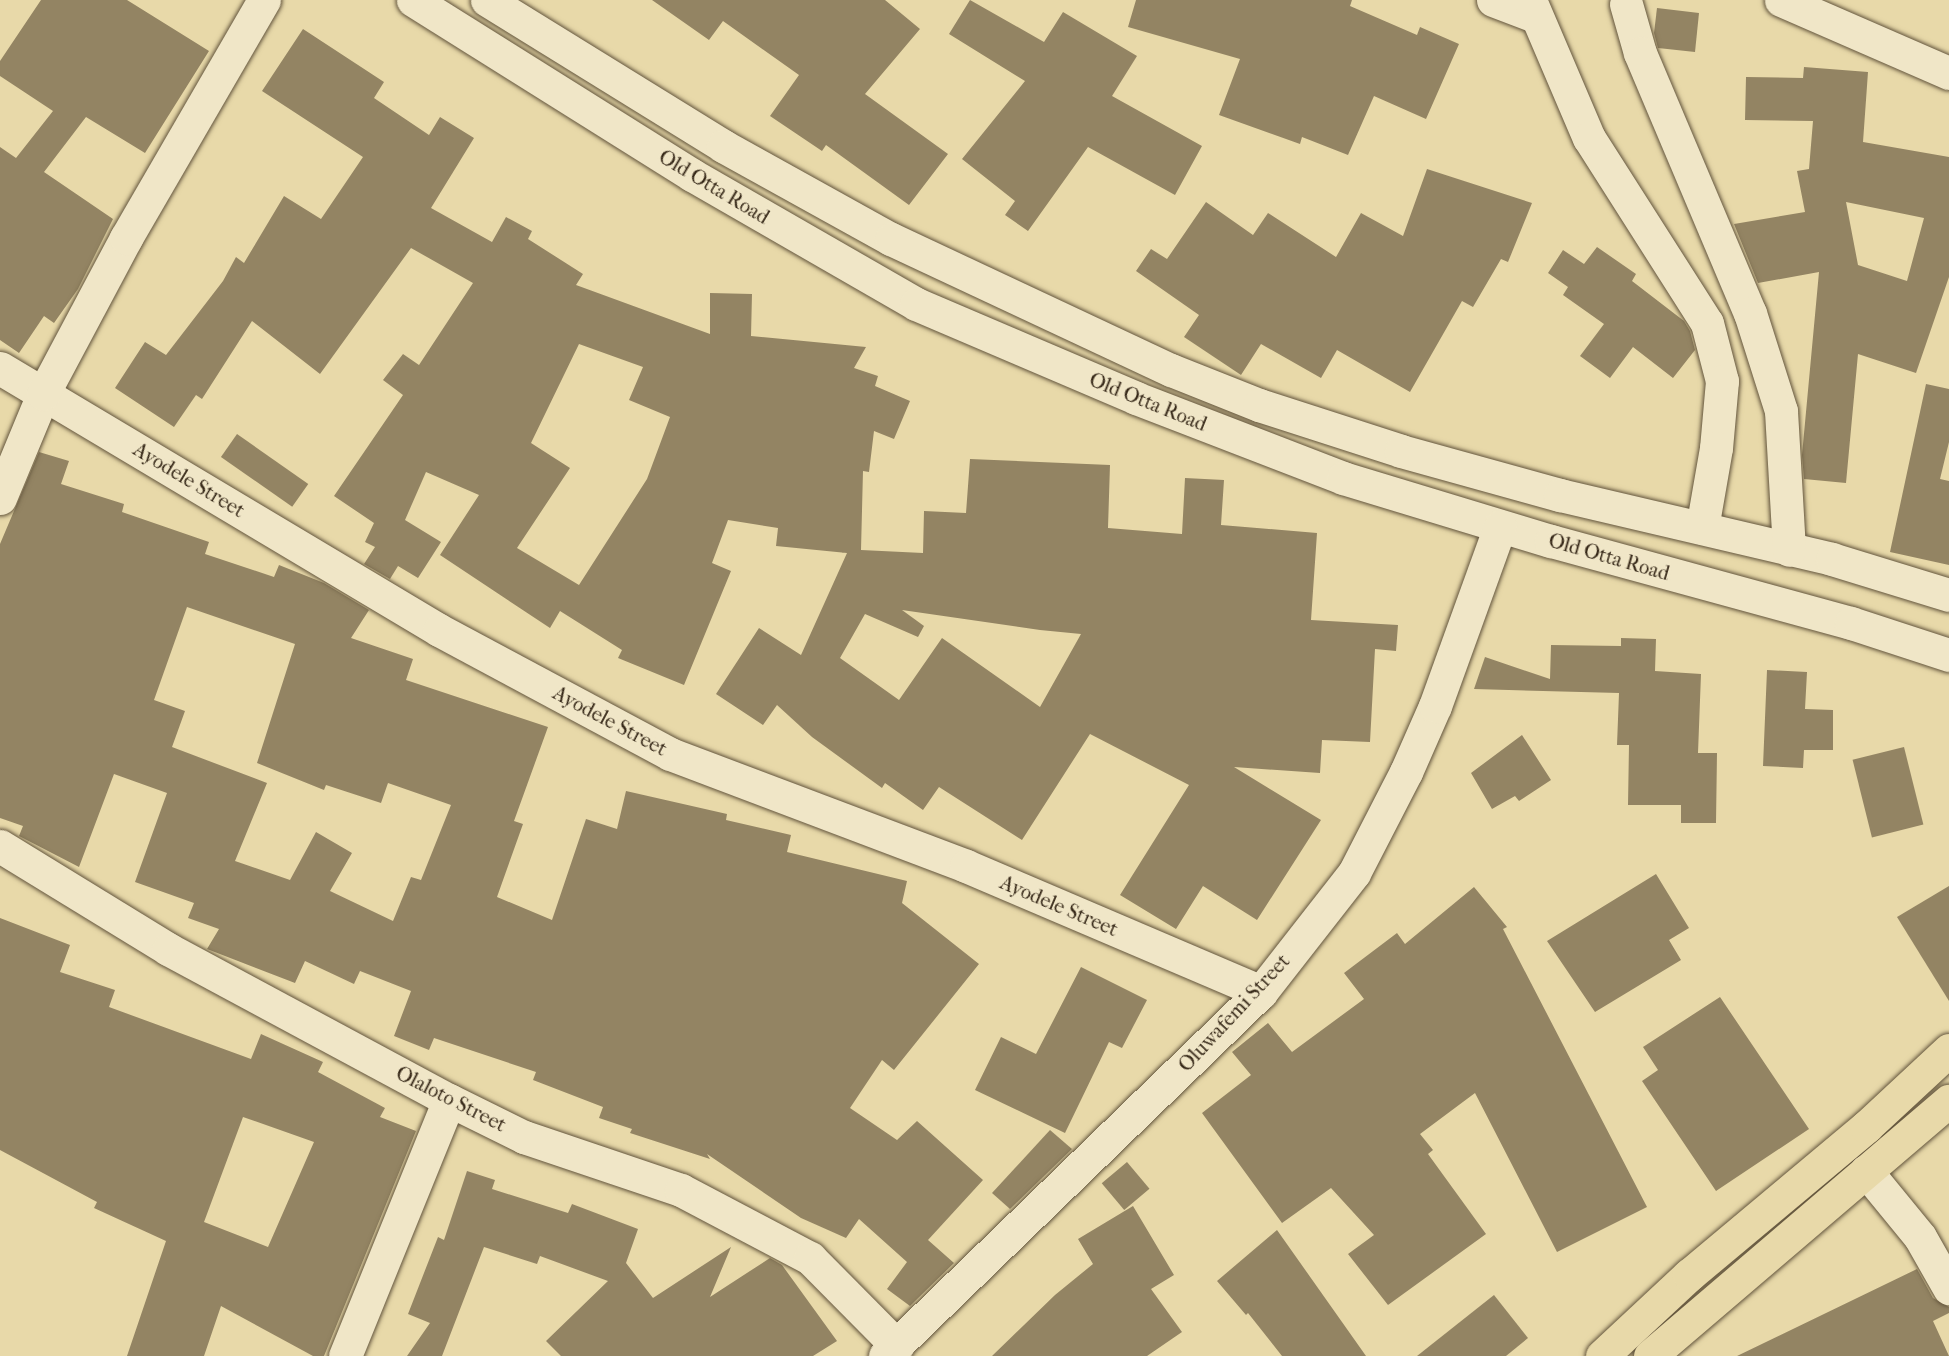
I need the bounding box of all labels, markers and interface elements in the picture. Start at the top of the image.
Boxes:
street label: Old Otta Road [654,145,774,229]
street label: Old Otta Road [1086,368,1210,436]
street label: Ayodele Street [129,437,249,523]
street label: Old Otta Road [1546,528,1672,586]
street label: Ayodele Street [549,681,671,761]
street label: Ayodele Street [997,870,1121,942]
street label: Oluwafemi Street [1173,949,1295,1077]
street label: Olaloto Street [392,1061,510,1137]

